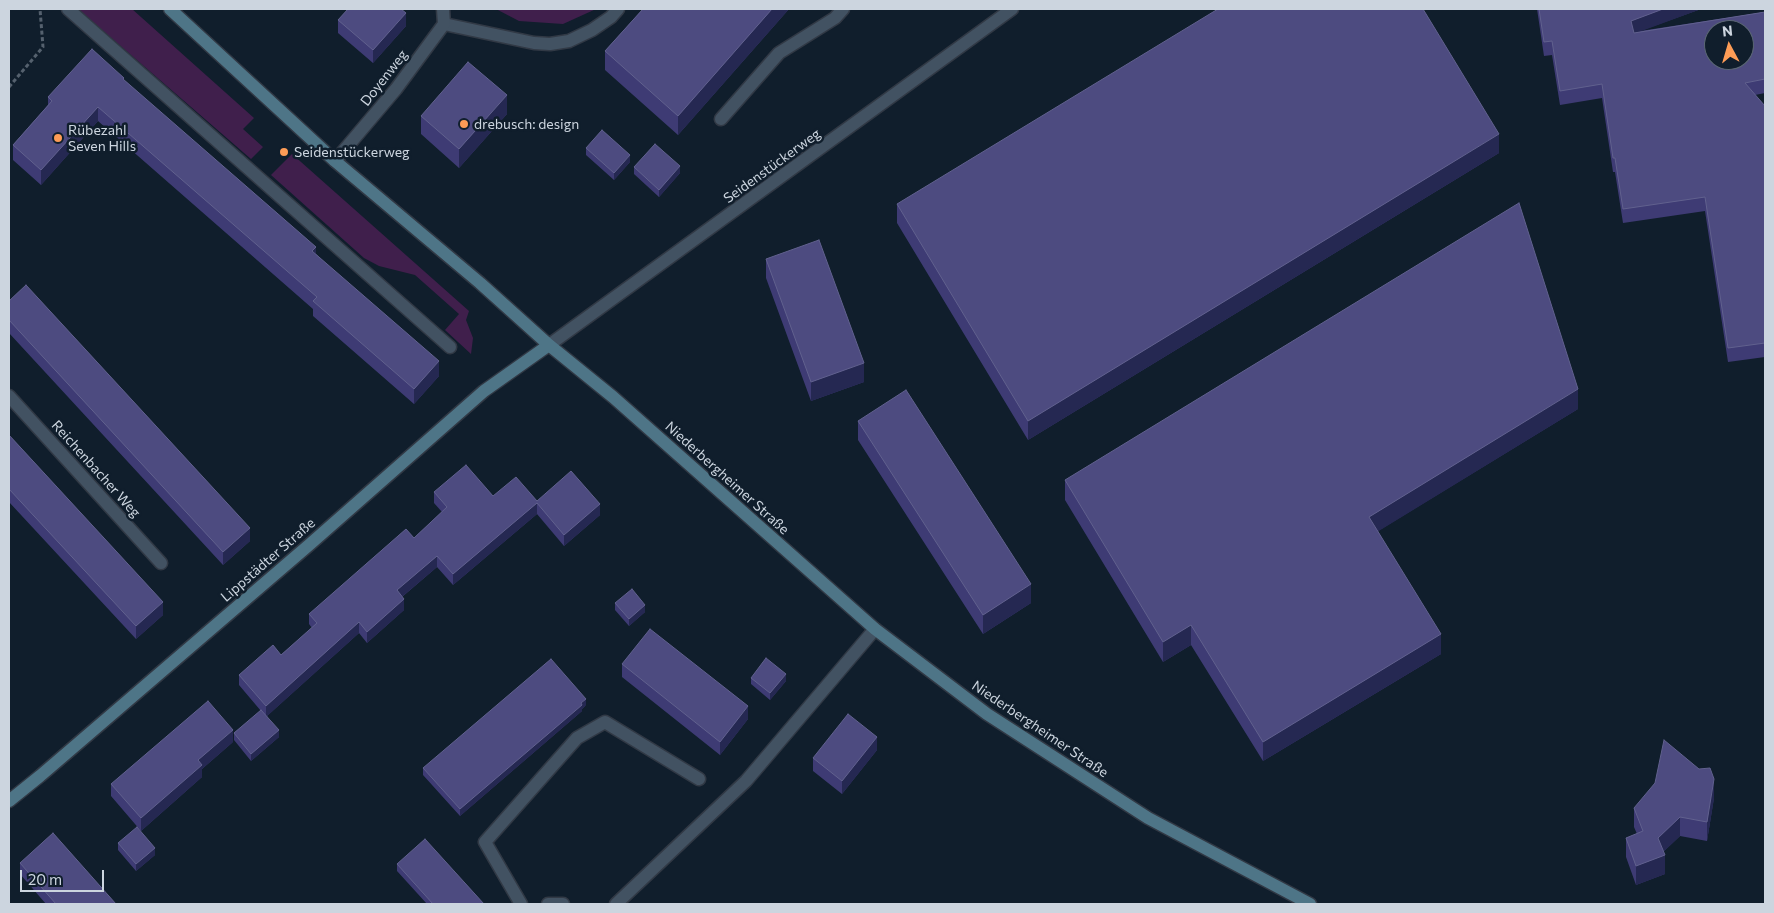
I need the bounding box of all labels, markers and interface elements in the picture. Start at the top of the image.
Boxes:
north arrow [1704,20,1754,70]
text: N [1721,22,1734,40]
street label: Doyenweg [357,47,411,109]
place label: drebusch: design [474,116,579,132]
marker: drebusch: design [458,118,470,130]
place label: Rübezahl Seven Hills [68,122,136,154]
street label: Seidenstückerweg [720,125,824,207]
marker: Rübezahl Seven Hills [52,132,64,144]
place label: Seidenstückerweg [294,144,410,160]
marker: Seidenstückerweg [278,146,290,158]
street label: Reichenbacher Weg [48,417,144,521]
street label: Niederbergheimer Straße [662,418,792,538]
street label: Lippstädter Straße [218,515,318,605]
street label: Niederbergheimer Straße [969,677,1111,781]
scale bar [22,860,106,892]
text: 20 m [28,870,62,888]

